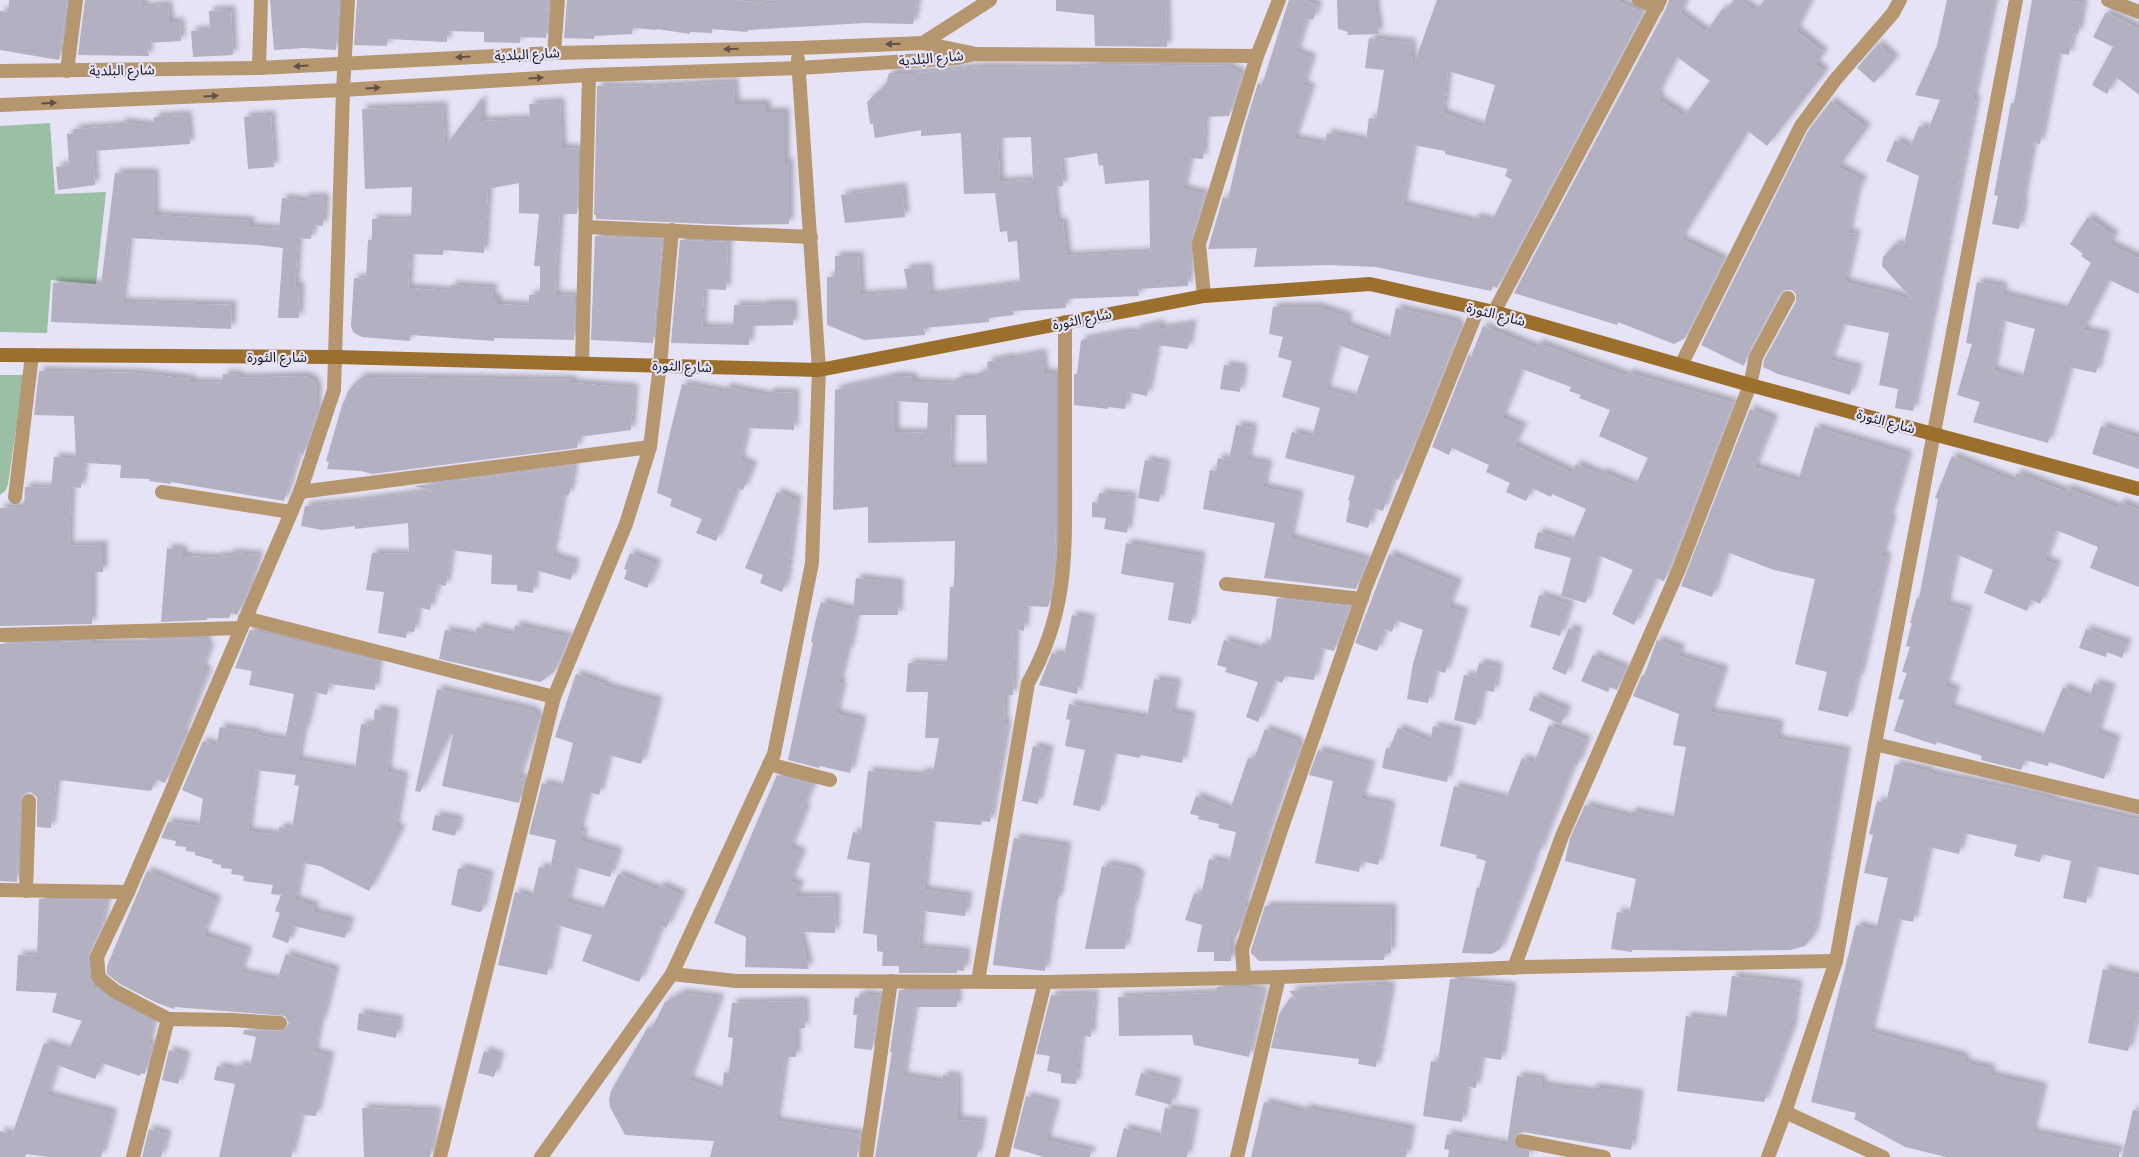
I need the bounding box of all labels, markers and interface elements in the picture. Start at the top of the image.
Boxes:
one-way arrow [885,40,901,48]
street label: شارع البلدية [494,43,560,67]
one-way arrow [722,45,738,53]
street label: شارع البلدية [898,46,965,72]
one-way arrow [455,54,471,62]
street label: شارع البلدية [89,60,155,82]
one-way arrow [293,62,309,70]
one-way arrow [528,74,544,82]
one-way arrow [366,83,382,91]
one-way arrow [203,91,219,99]
one-way arrow [41,99,57,107]
street label: شارع الثورة [1464,298,1527,332]
street label: شارع الثورة [1051,304,1114,336]
street label: شارع الثورة [247,348,307,368]
street label: شارع الثورة [652,356,712,378]
street label: شارع الثورة [1854,405,1917,439]

